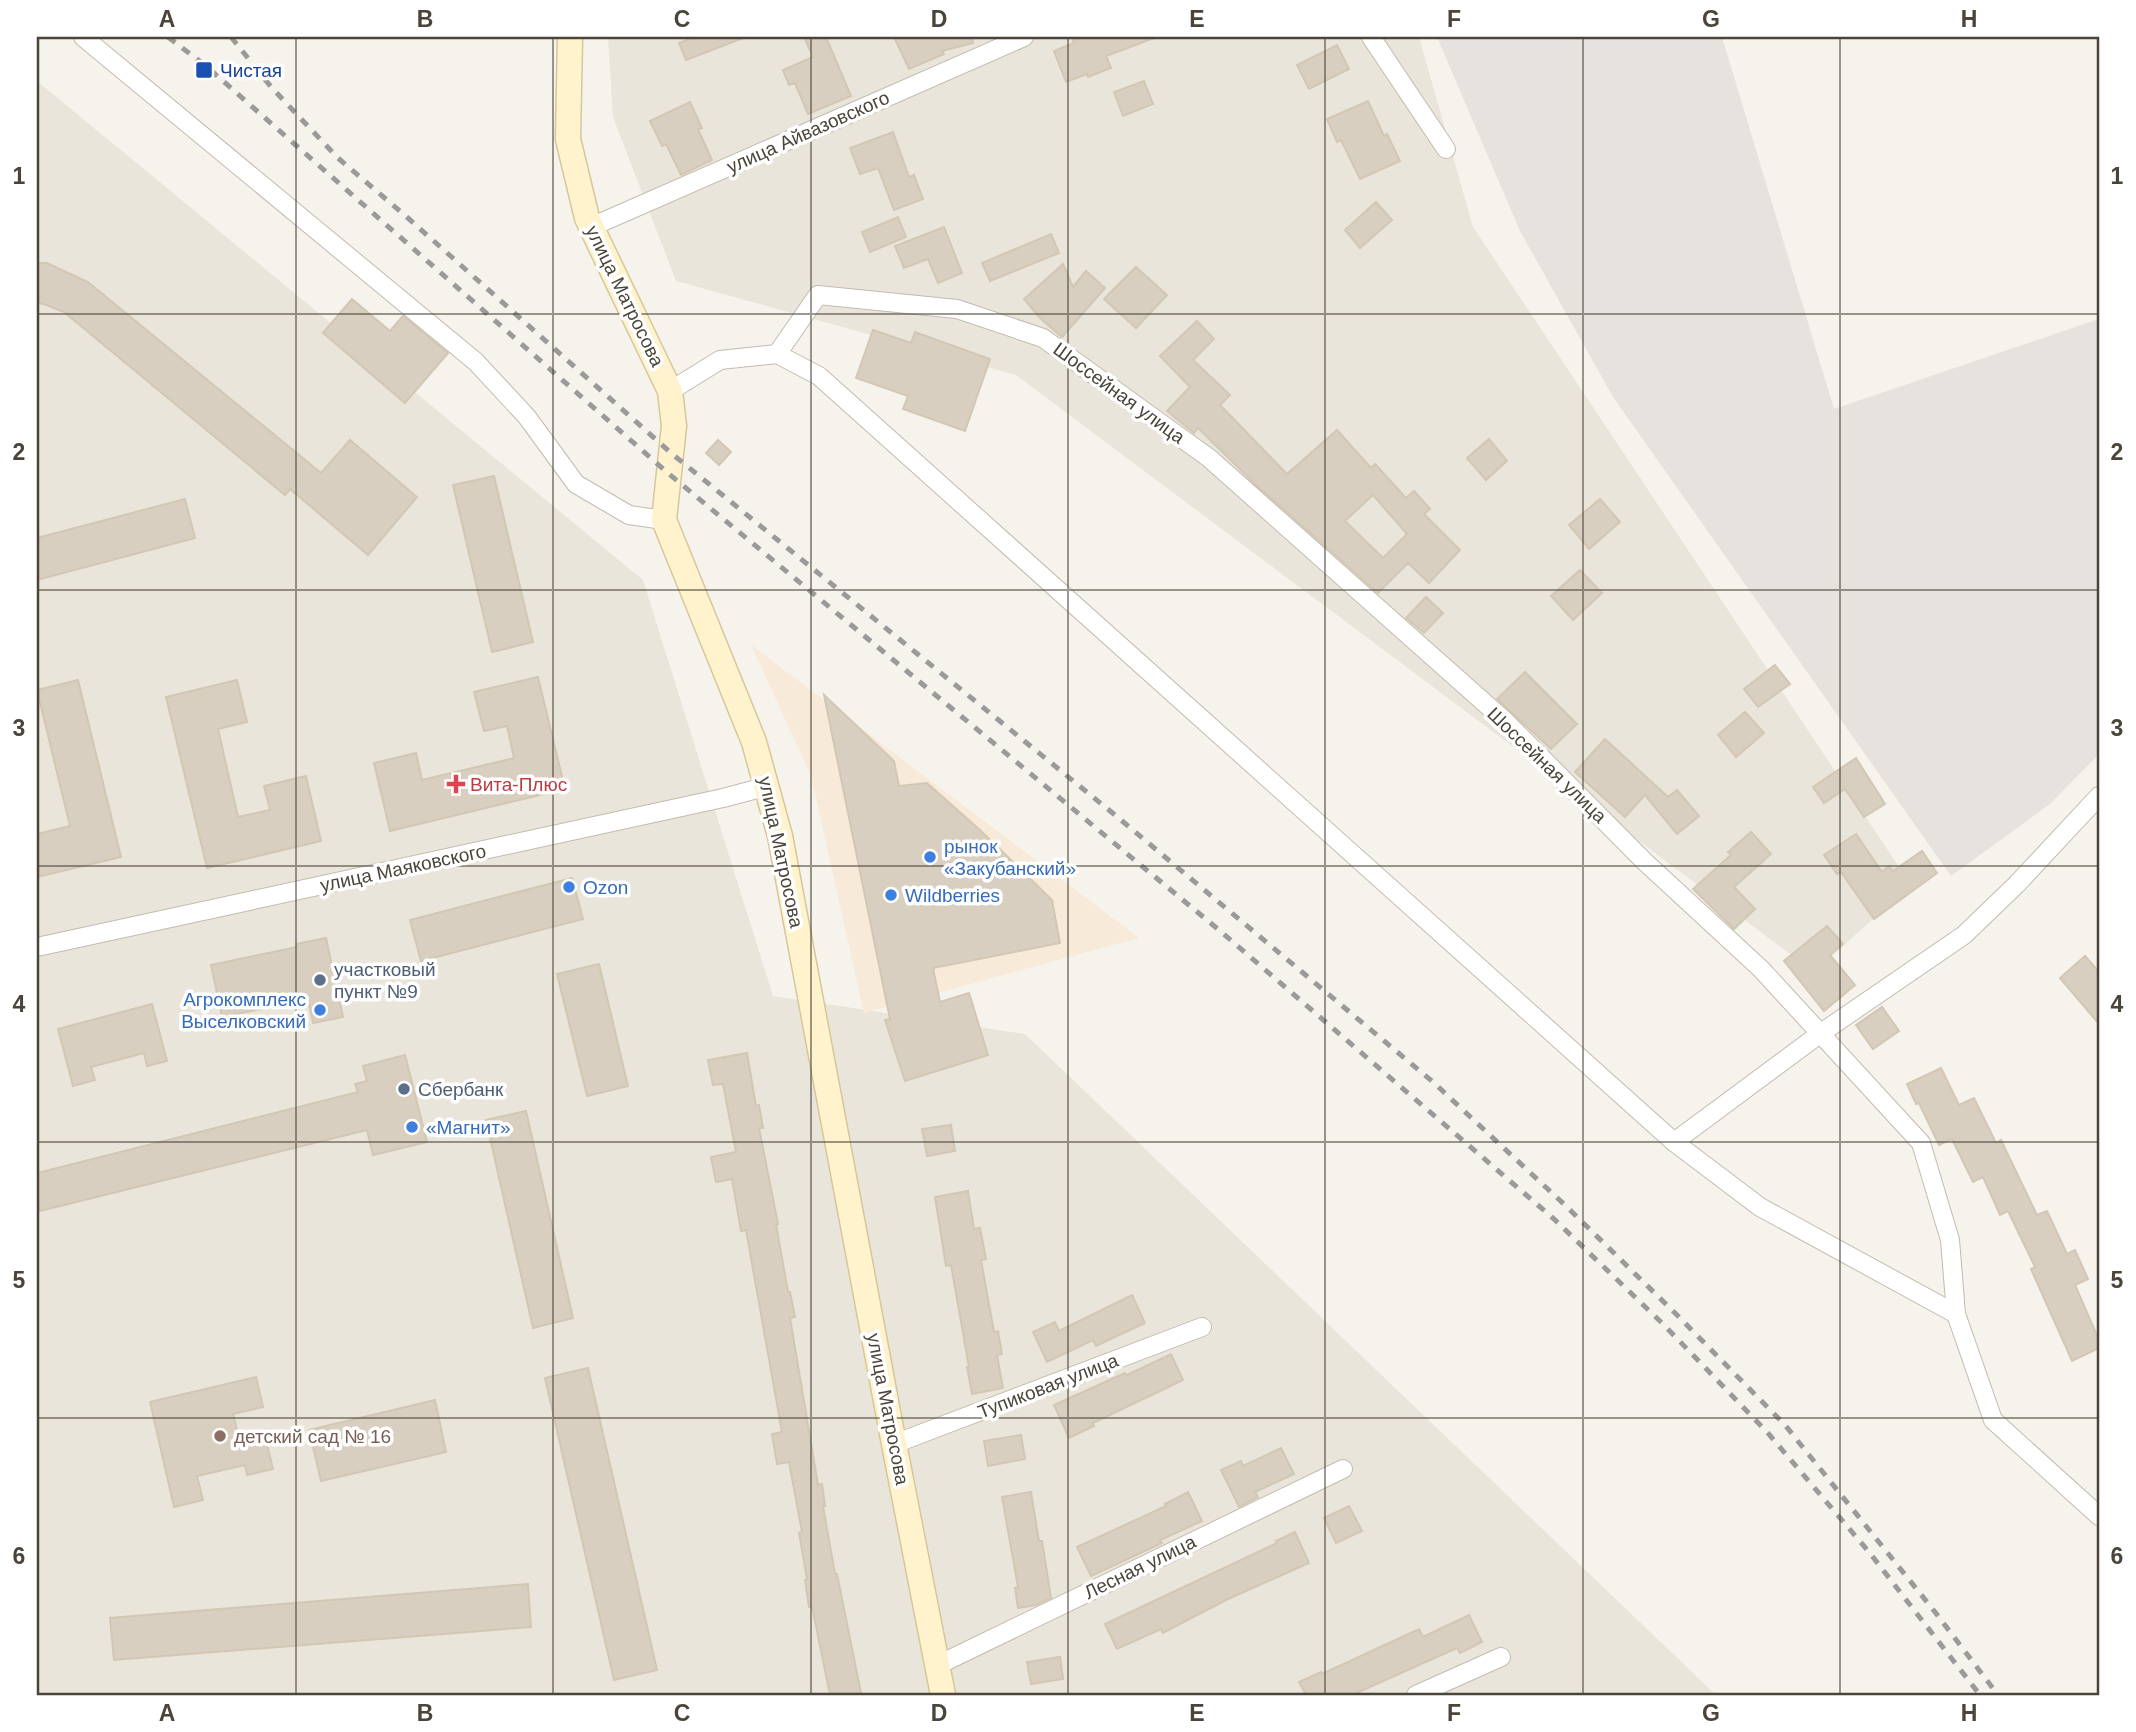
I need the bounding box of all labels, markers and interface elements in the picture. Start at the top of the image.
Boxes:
text: A [159,6,175,32]
text: B [417,6,433,32]
text: C [674,6,690,32]
text: D [931,6,947,32]
text: E [1189,6,1205,32]
text: F [1447,6,1461,32]
text: G [1702,6,1720,32]
text: H [1961,6,1977,32]
marker: Чистая [194,60,214,80]
place label: Чистая [220,60,282,81]
street label: улица Айвазовского [723,87,893,177]
text: 1 [13,163,26,189]
text: 1 [2111,163,2124,189]
street label: улица Матросова [582,222,668,370]
street label: Шоссейная улица [1049,338,1189,448]
text: 2 [13,439,25,465]
text: 2 [2111,439,2123,465]
street label: Шоссейная улица [1483,703,1611,827]
text: 3 [13,715,25,741]
text: 3 [2111,715,2123,741]
place label: Вита-Плюс [470,774,567,795]
street label: улица Матросова [755,774,807,930]
marker: Вита-Плюс [448,776,464,792]
place label: рынок «Закубанский» [944,836,1076,879]
street label: улица Маяковского [318,840,488,896]
marker: рынок «Закубанский» [922,849,938,865]
place label: Ozon [583,877,628,898]
marker: Ozon [561,879,577,895]
place label: Wildberries [905,885,1000,906]
marker: Wildberries [883,887,899,903]
place label: участковый пункт №9 [334,959,436,1002]
marker: участковый пункт №9 [312,972,328,988]
place label: Агрокомплекс Выселковский [181,989,306,1032]
text: 4 [13,991,26,1017]
text: 4 [2111,991,2124,1017]
marker: Агрокомплекс Выселковский [312,1002,328,1018]
place label: Сбербанк [418,1079,504,1100]
marker: Сбербанк [396,1081,412,1097]
place label: «Магнит» [426,1117,510,1138]
marker: «Магнит» [404,1119,420,1135]
text: 5 [13,1267,26,1293]
text: 5 [2111,1267,2124,1293]
street label: улица Матросова [863,1331,913,1487]
street label: Тупиковая улица [975,1349,1121,1422]
place label: детский сад № 16 [234,1426,391,1447]
marker: детский сад № 16 [212,1428,228,1444]
street label: Лесная улица [1081,1531,1200,1603]
text: 6 [13,1543,25,1569]
text: 6 [2111,1543,2123,1569]
text: A [159,1700,175,1726]
text: B [417,1700,433,1726]
text: C [674,1700,690,1726]
text: D [931,1700,947,1726]
text: E [1189,1700,1205,1726]
text: F [1447,1700,1461,1726]
text: G [1702,1700,1720,1726]
text: H [1961,1700,1977,1726]

